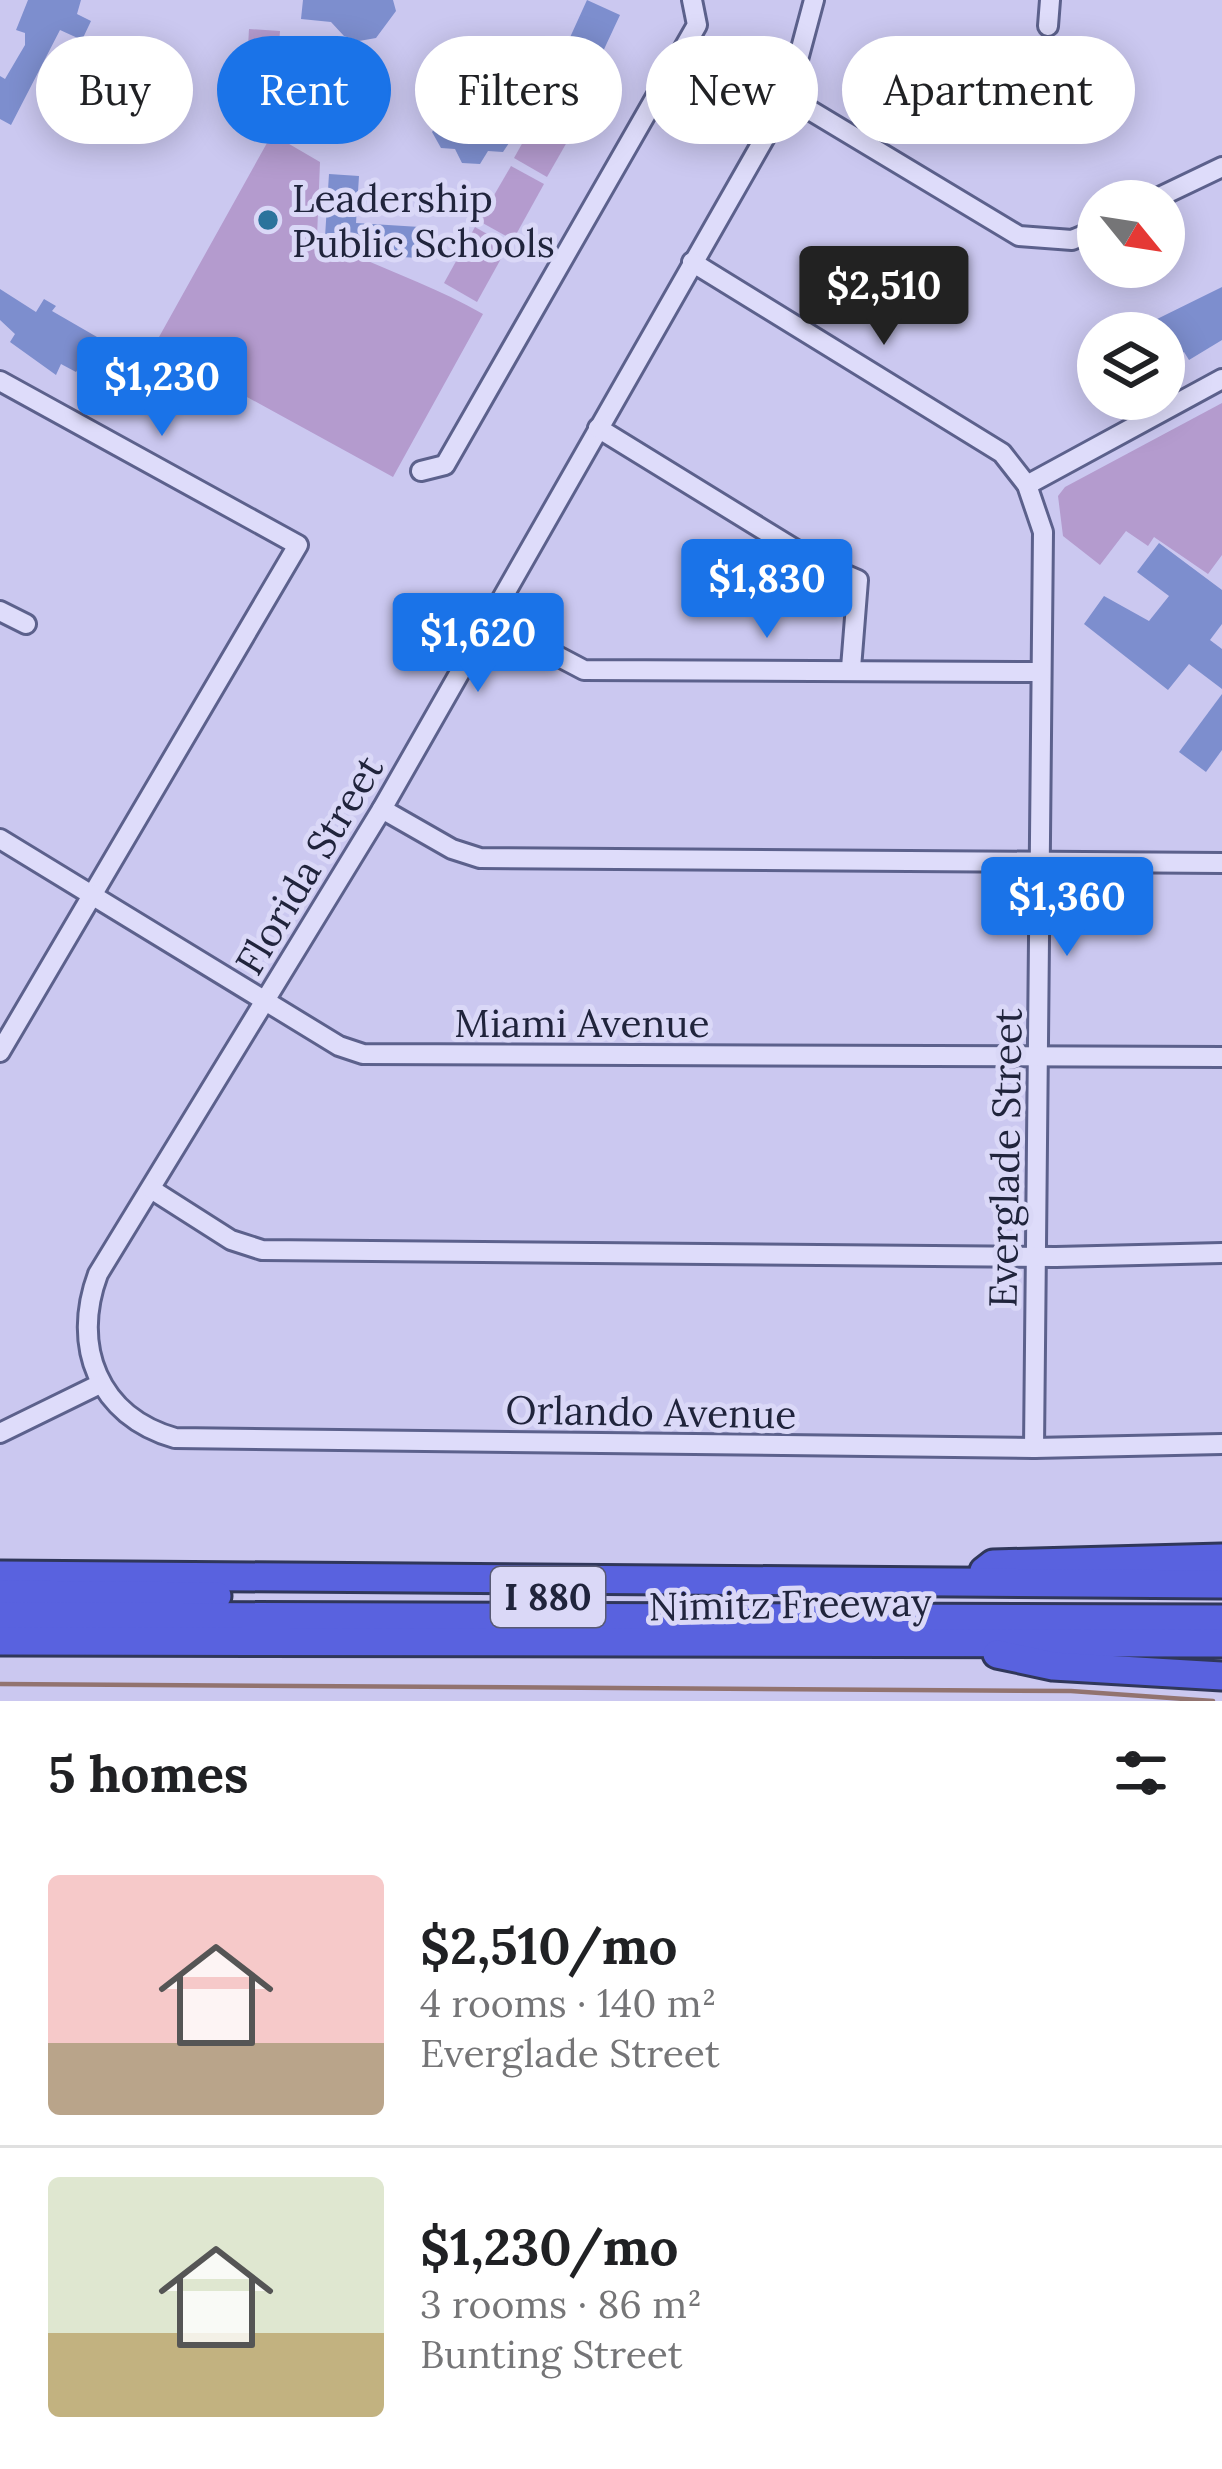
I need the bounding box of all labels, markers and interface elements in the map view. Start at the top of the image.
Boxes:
chip: Buy [36,36,193,144]
chip: Rent [217,36,391,144]
chip: Filters [415,36,622,144]
chip: New [646,36,818,144]
chip: Apartment [842,36,1135,144]
place label: Leadership Public Schools [292,173,555,268]
north arrow [1077,180,1185,288]
map controls [1077,180,1185,420]
marker: Leadership Public Schools [255,207,281,233]
pin: $2,510 [786,246,982,348]
text: $2,510 [826,260,942,310]
button: layers [1077,312,1185,420]
pin: $1,230 [64,337,260,439]
text: $1,230 [104,351,220,401]
pin: $1,830 [669,539,865,641]
text: $1,830 [708,553,826,603]
pin: $1,620 [380,593,576,695]
text: $1,620 [420,607,536,657]
street label: Florida Street [224,746,394,984]
pin: $1,360 [969,857,1165,959]
text: $1,360 [1008,871,1126,921]
street label: Miami Avenue [454,998,710,1048]
street label: Everglade Street [977,1008,1033,1308]
street label: Orlando Avenue [505,1384,797,1440]
road number: I 880 [491,1567,605,1627]
street label: Nimitz Freeway [648,1577,932,1631]
icon: filters [1108,1740,1174,1806]
text: 5 homes [48,1741,249,1806]
text: $2,510/mo [420,1913,677,1978]
icon: home [144,1923,288,2067]
text: 4 rooms · 140 m² [420,1978,717,2028]
text: Everglade Street [420,2028,720,2078]
text: $1,230/mo [420,2214,678,2279]
icon: home [144,2225,288,2369]
text: 3 rooms · 86 m² [420,2279,702,2329]
text: Bunting Street [420,2329,683,2379]

